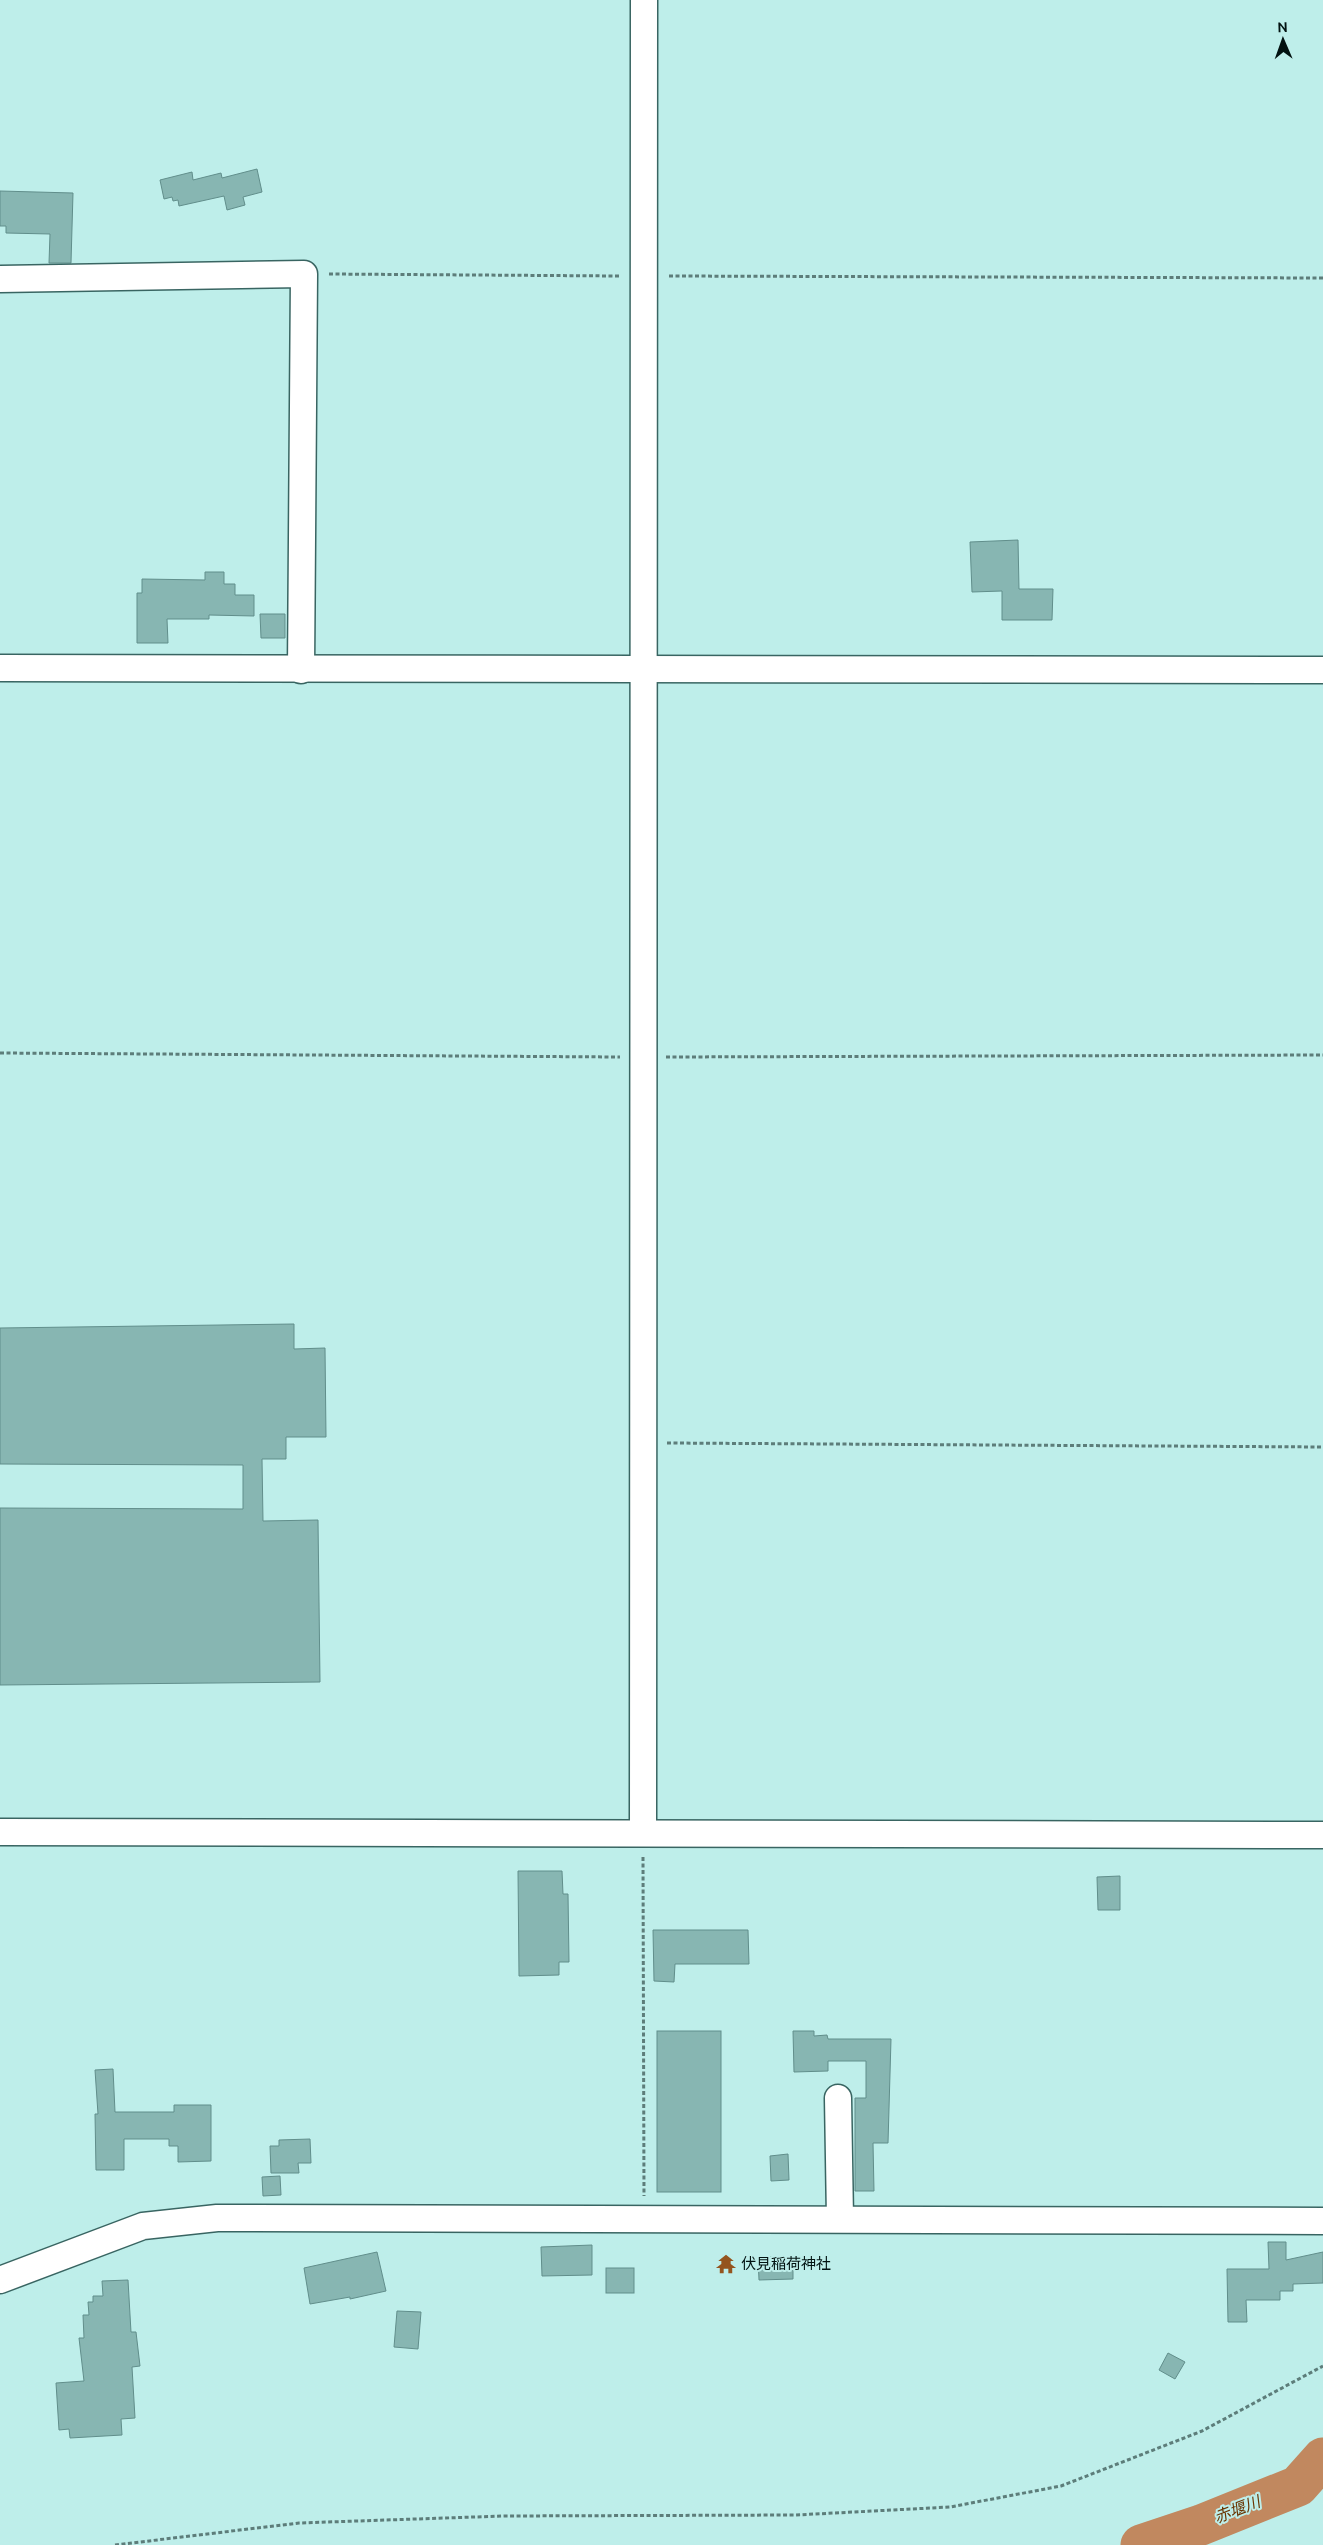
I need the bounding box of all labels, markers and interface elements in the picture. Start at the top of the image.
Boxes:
north arrow [1258,15,1308,65]
text: N [1277,19,1288,35]
temple icon: 伏見稲荷神社 [715,2253,737,2275]
place label: 伏見稲荷神社 [741,2255,831,2272]
water label: 赤堰川 [1211,2491,1264,2526]

